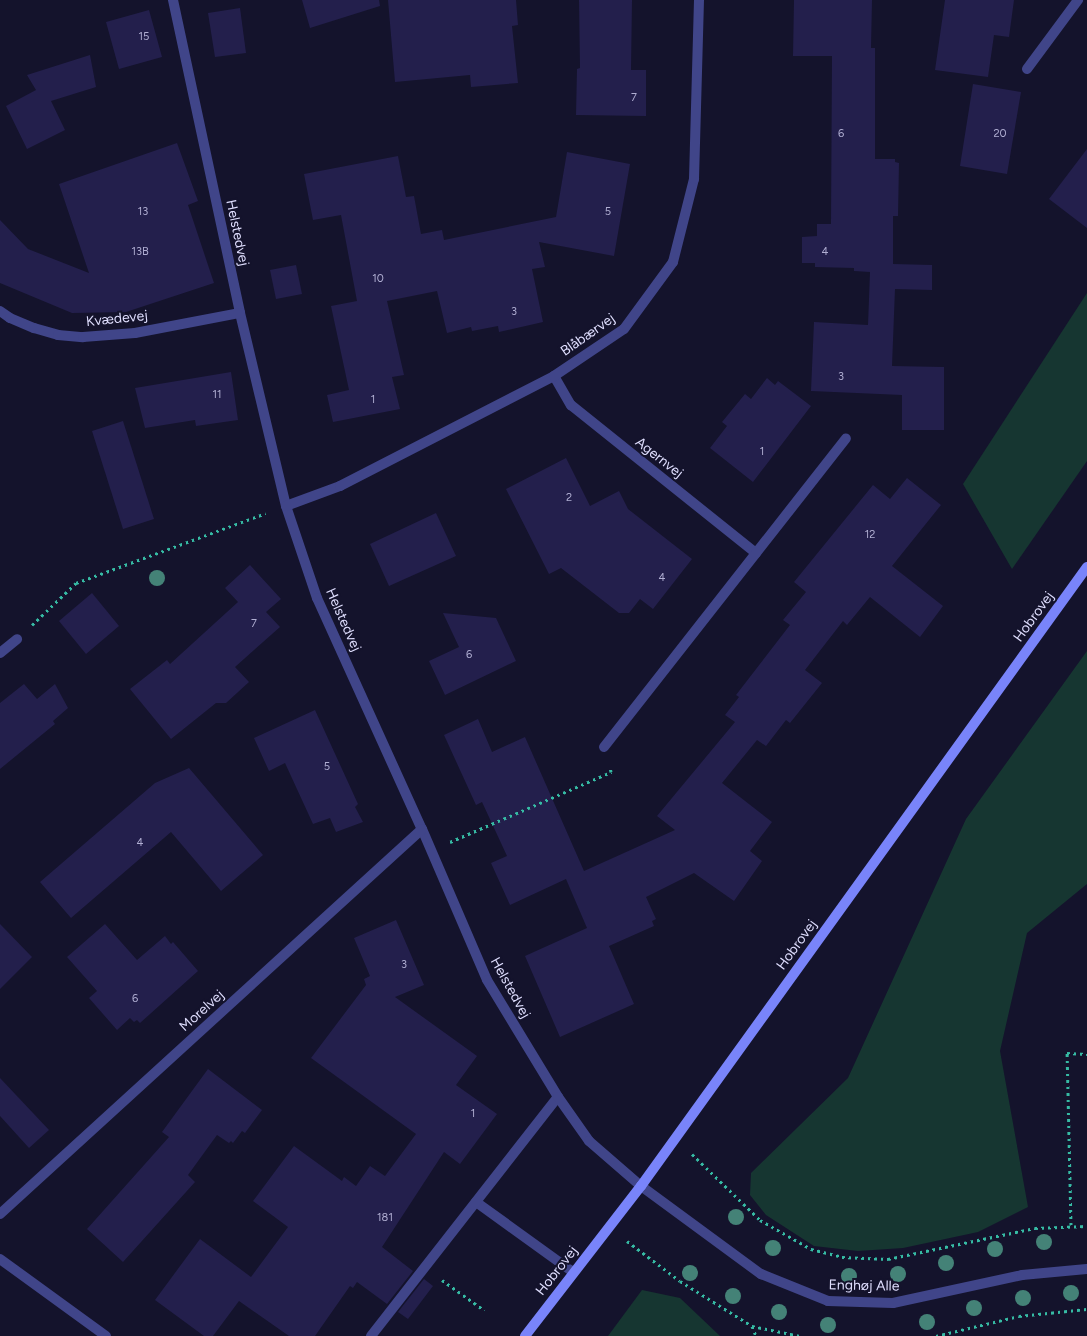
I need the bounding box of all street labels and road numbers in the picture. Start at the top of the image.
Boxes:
street label: Helstedvej [222,198,252,268]
street label: Kvædevej [85,307,149,331]
street label: Blåbærvej [558,310,618,360]
street label: Agernvej [632,434,686,482]
street label: Helstedvej [322,586,364,654]
street label: Hobrovej [1010,589,1058,645]
street label: Hobrovej [773,917,821,973]
street label: Helstedvej [486,954,534,1022]
street label: Morelvej [176,987,228,1035]
street label: Hobrovej [533,1243,581,1299]
street label: Enghøj Alle [828,1277,900,1295]

